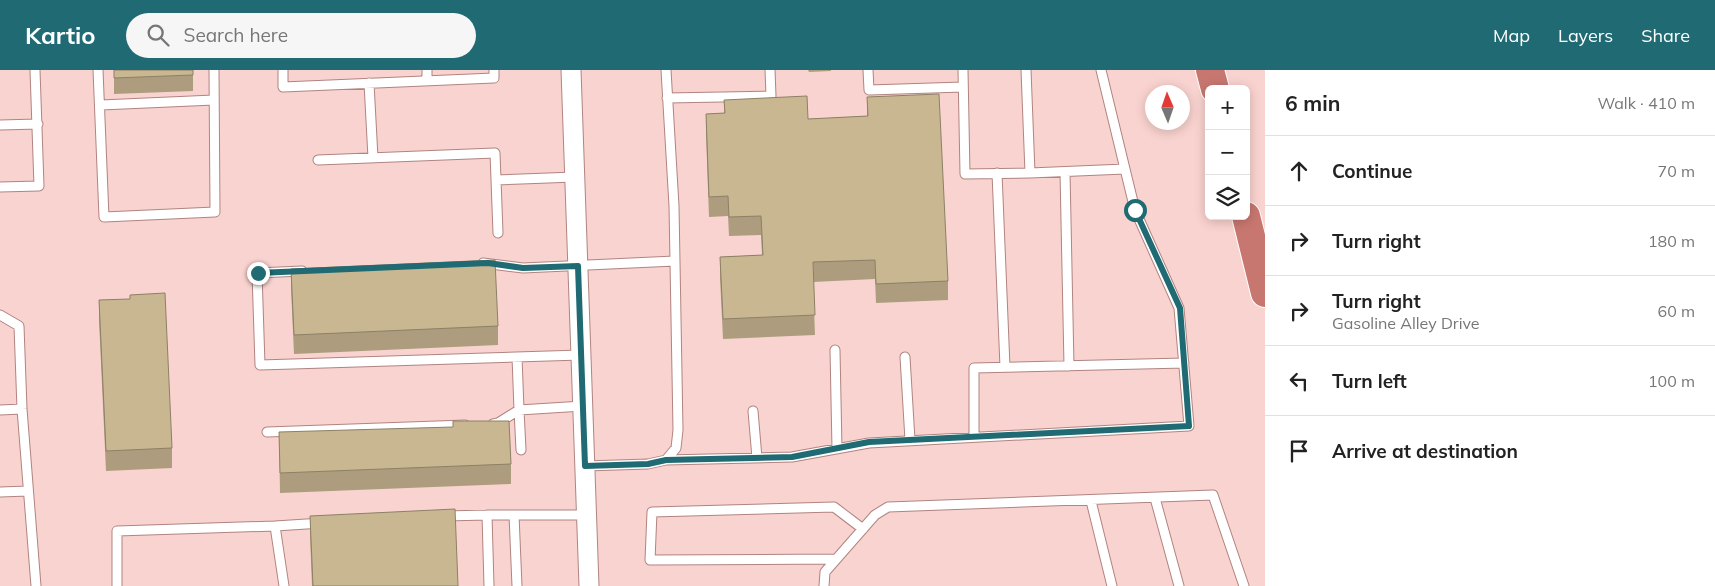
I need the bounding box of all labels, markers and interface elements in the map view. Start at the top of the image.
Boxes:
search box [126,13,476,58]
text: Kartio [25,20,96,50]
icon: search [144,21,172,49]
text: Search here [184,23,288,47]
text: Map [1493,24,1530,47]
text: Layers [1558,24,1613,47]
text: Share [1641,24,1690,47]
north arrow [1145,85,1190,130]
map controls [1205,85,1250,220]
button: + [1205,85,1250,130]
text: 6 min [1285,90,1340,116]
text: Walk · 410 m [1597,93,1695,113]
button: − [1205,130,1250,175]
icon: ahead [1285,157,1313,185]
text: Continue [1332,159,1412,183]
text: 70 m [1658,161,1695,181]
button: layers [1205,175,1250,220]
route start [1124,199,1147,222]
icon: right [1285,227,1313,255]
text: Turn right [1332,229,1421,253]
text: 180 m [1648,231,1695,251]
route end [247,262,270,285]
text: Turn right [1332,289,1421,313]
icon: right [1285,297,1313,325]
text: 60 m [1658,301,1695,321]
text: Gasoline Alley Drive [1332,313,1480,333]
icon: left [1285,367,1313,395]
text: Turn left [1332,369,1407,393]
text: 100 m [1648,371,1695,391]
icon: arrive [1285,437,1313,465]
text: Arrive at destination [1332,439,1518,463]

